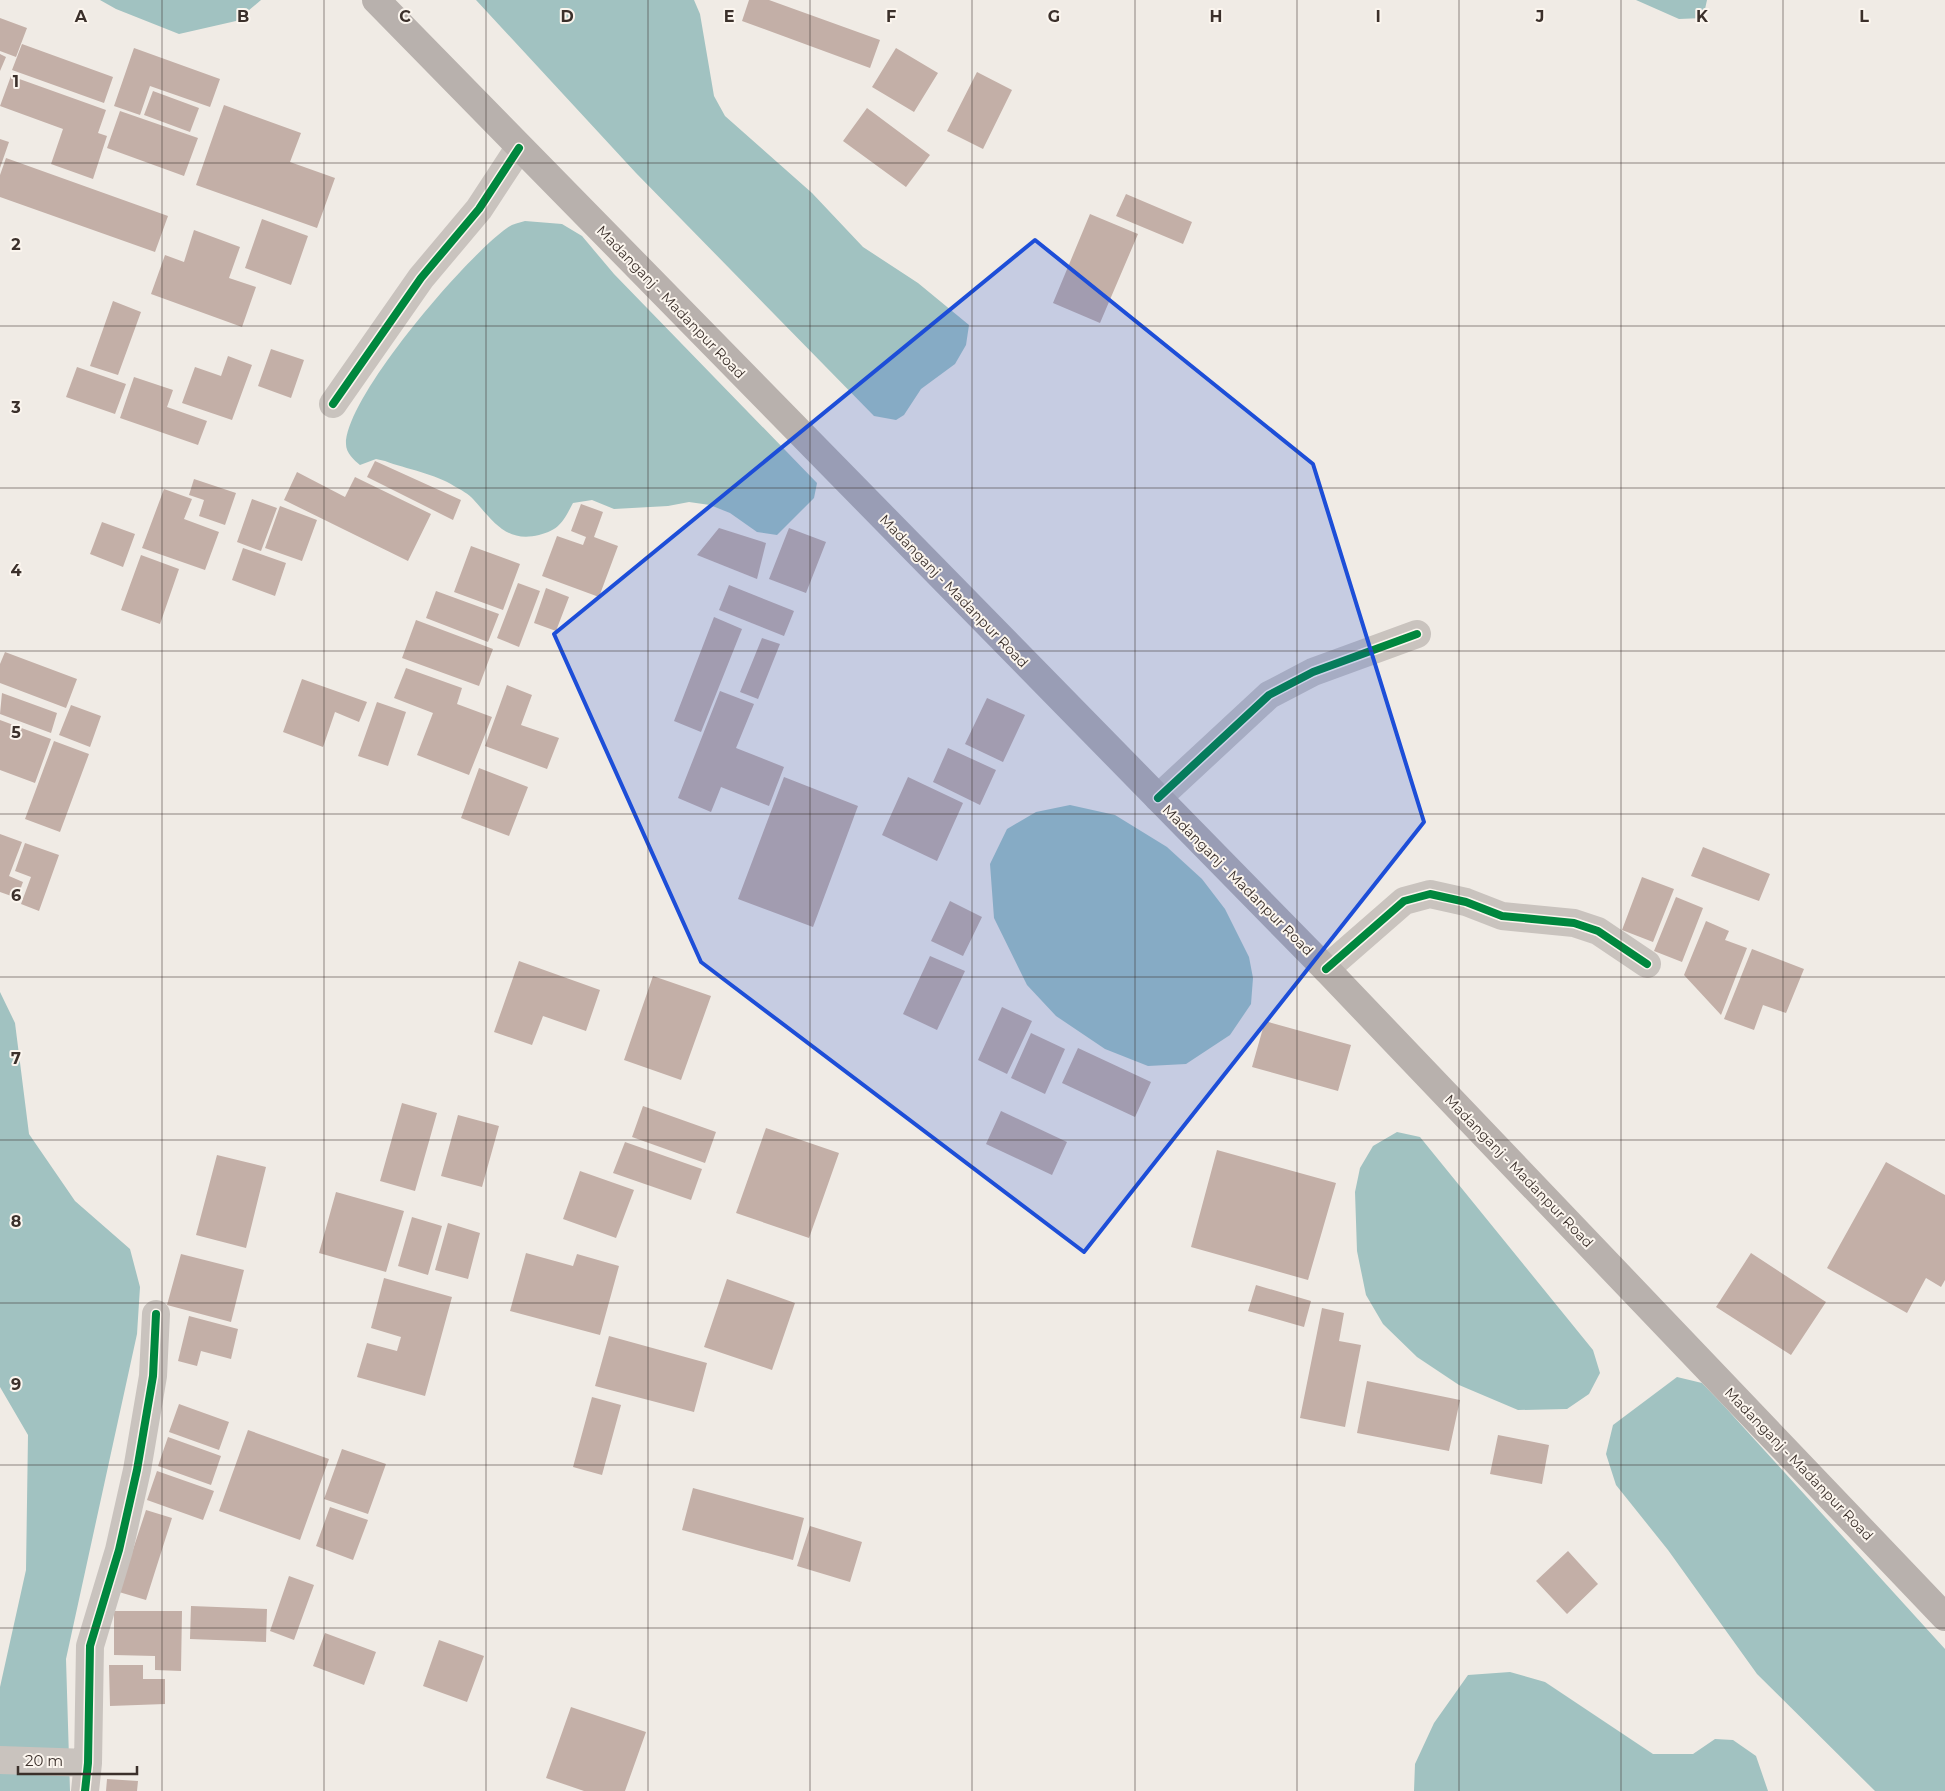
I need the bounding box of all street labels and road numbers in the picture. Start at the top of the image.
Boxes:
street label: Madanganj - Madanpur Road [593,222,749,382]
street label: Madanganj - Madanpur Road [876,511,1032,671]
street label: Madanganj - Madanpur Road [1159,801,1317,959]
street label: Madanganj - Madanpur Road [1441,1091,1597,1251]
street label: Madanganj - Madanpur Road [1721,1384,1877,1544]

